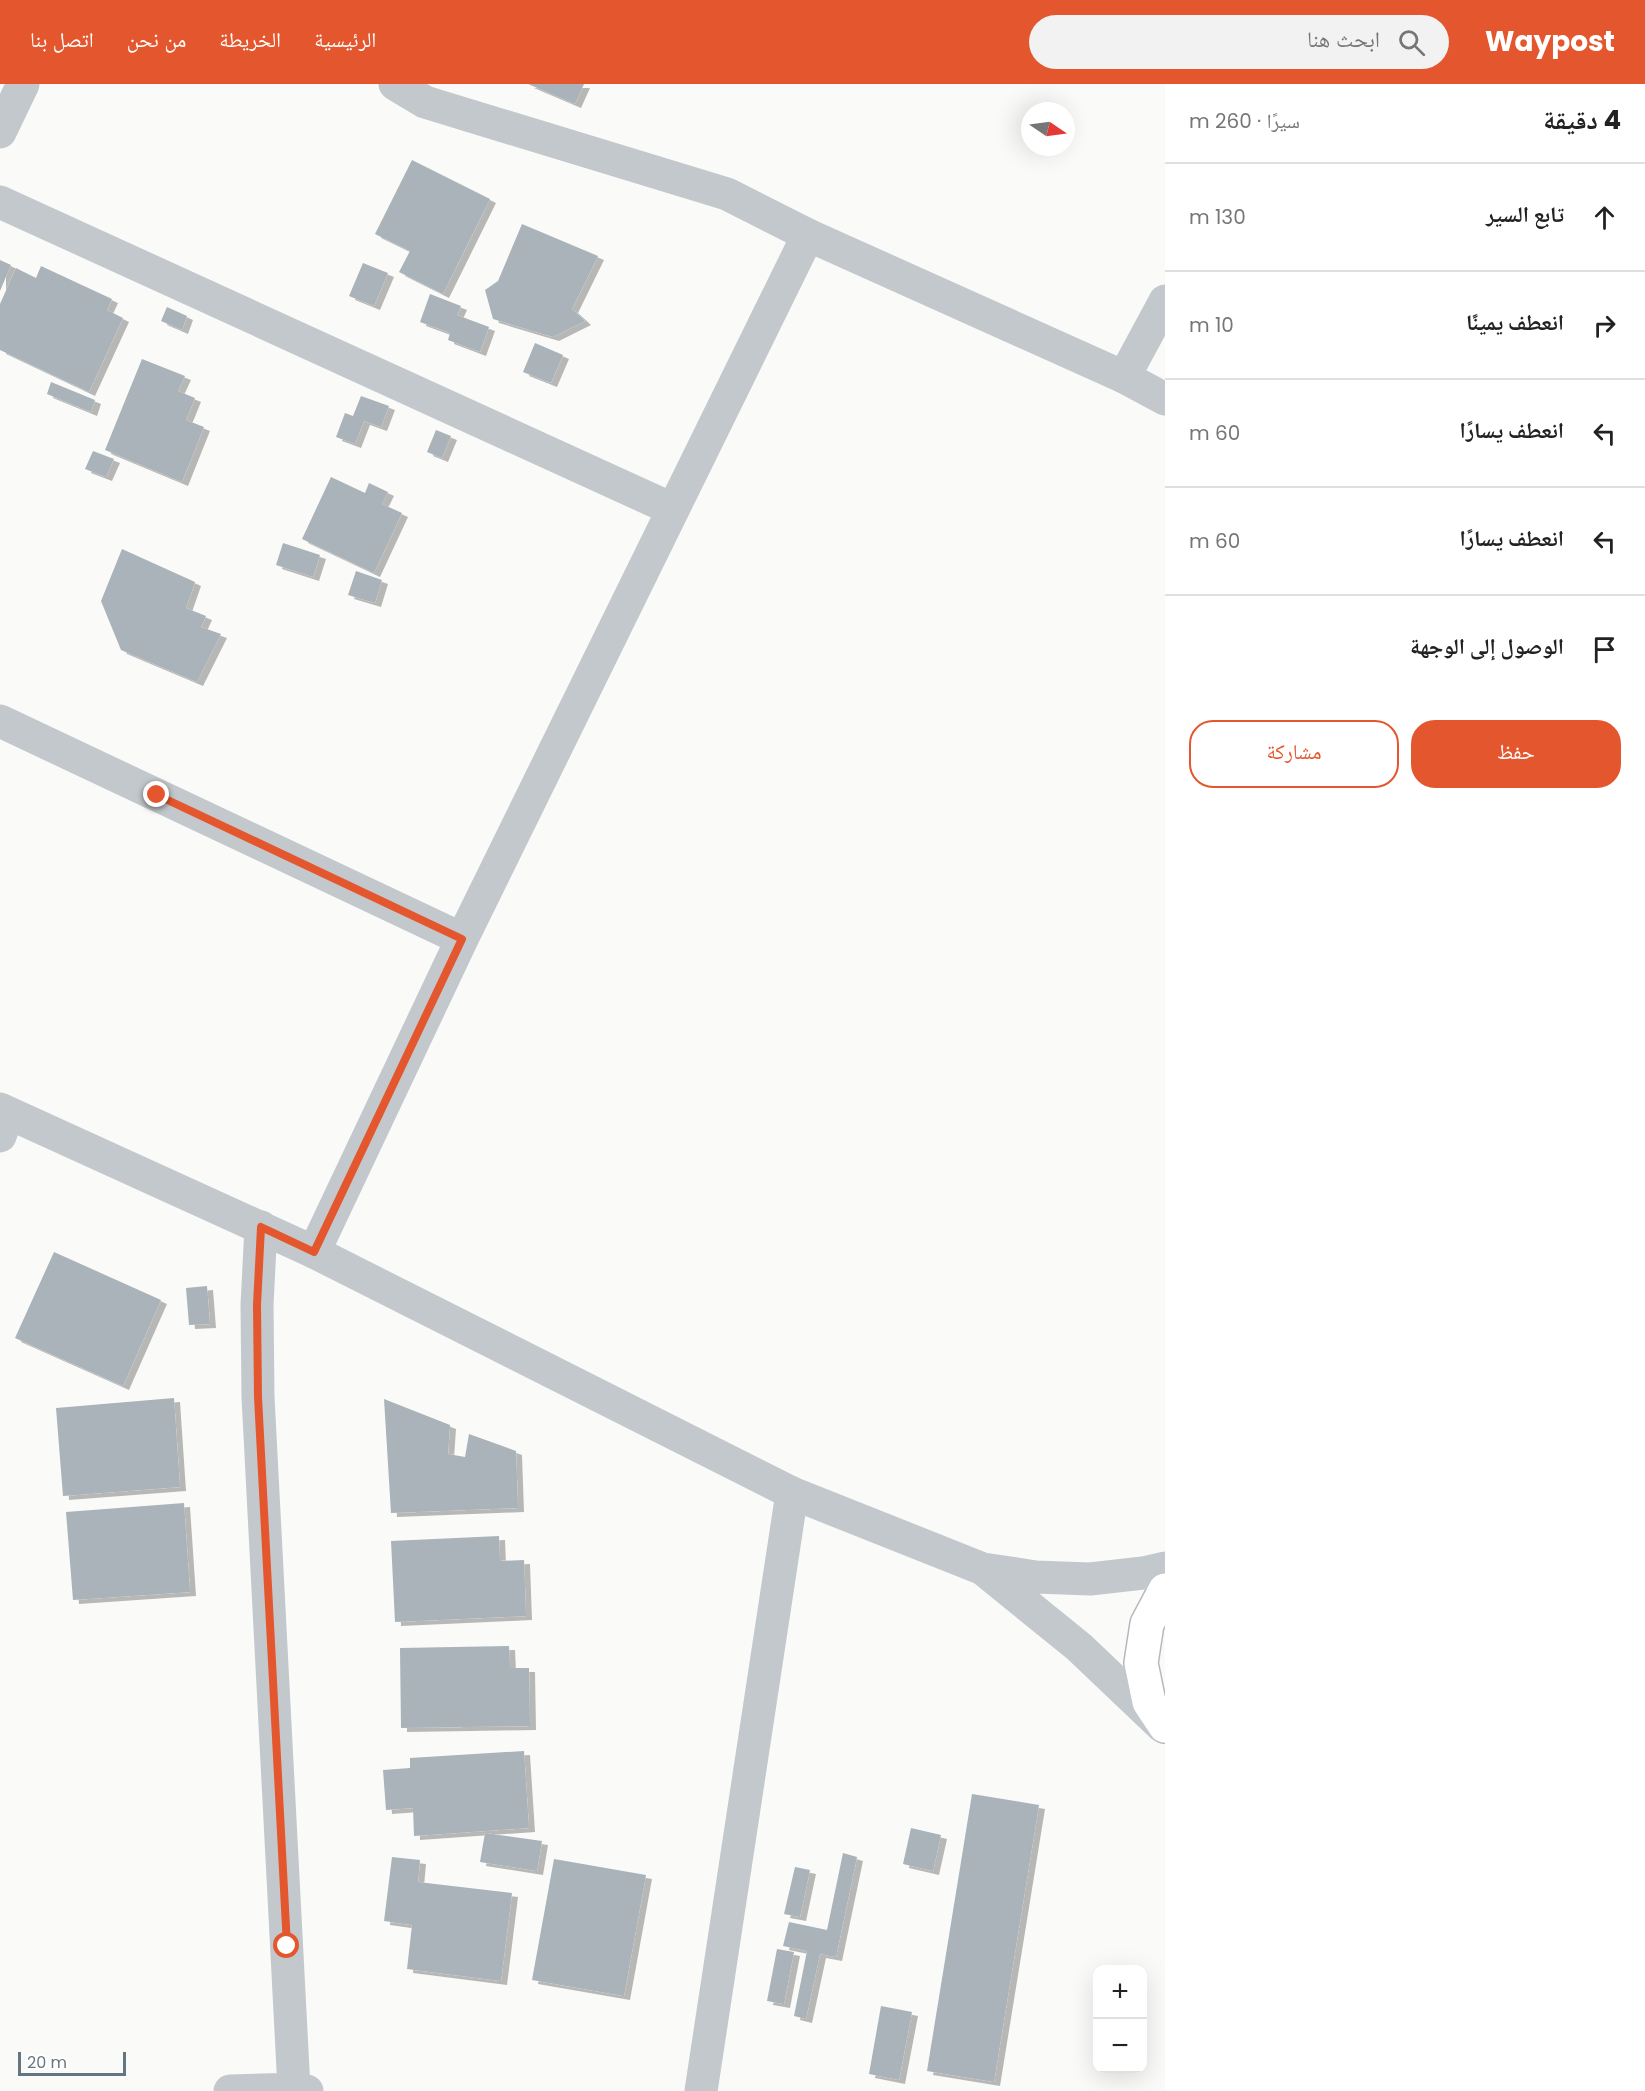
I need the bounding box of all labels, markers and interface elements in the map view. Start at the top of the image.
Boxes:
search box [1029,15,1449,69]
text: Waypost [1485,22,1615,61]
text: ابحث هنا [1307,24,1380,55]
text: اتصل بنا [30,25,94,54]
text: من نحن [127,25,186,54]
text: الخريطة [219,25,281,54]
text: الرئيسية [314,25,376,54]
icon: search [1395,26,1428,59]
north arrow [1021,102,1075,156]
text: 4 دقيقة [1543,102,1621,138]
text: سيرًا · 260 m [1189,107,1300,135]
text: تابع السير [1486,199,1564,230]
icon: ahead [1588,201,1621,234]
text: 130 m [1189,203,1246,231]
text: انعطف يمينًا [1466,307,1564,338]
icon: right [1588,309,1621,342]
text: 10 m [1189,311,1234,339]
text: انعطف يسارًا [1460,415,1564,446]
icon: left [1588,417,1621,450]
text: 60 m [1189,419,1240,447]
text: انعطف يسارًا [1460,523,1564,554]
icon: left [1588,525,1621,558]
text: 60 m [1189,527,1240,555]
text: الوصول إلى الوجهة [1410,631,1564,662]
icon: arrive [1588,633,1621,666]
button: مشاركة [1189,720,1399,788]
button: حفظ [1411,720,1621,788]
route end [143,781,169,807]
route start [273,1932,299,1958]
map controls [1093,1965,1147,2073]
button: + [1093,1965,1147,2019]
button: − [1093,2019,1147,2073]
scale bar [18,2049,126,2076]
text: 20 m [27,2051,67,2074]

